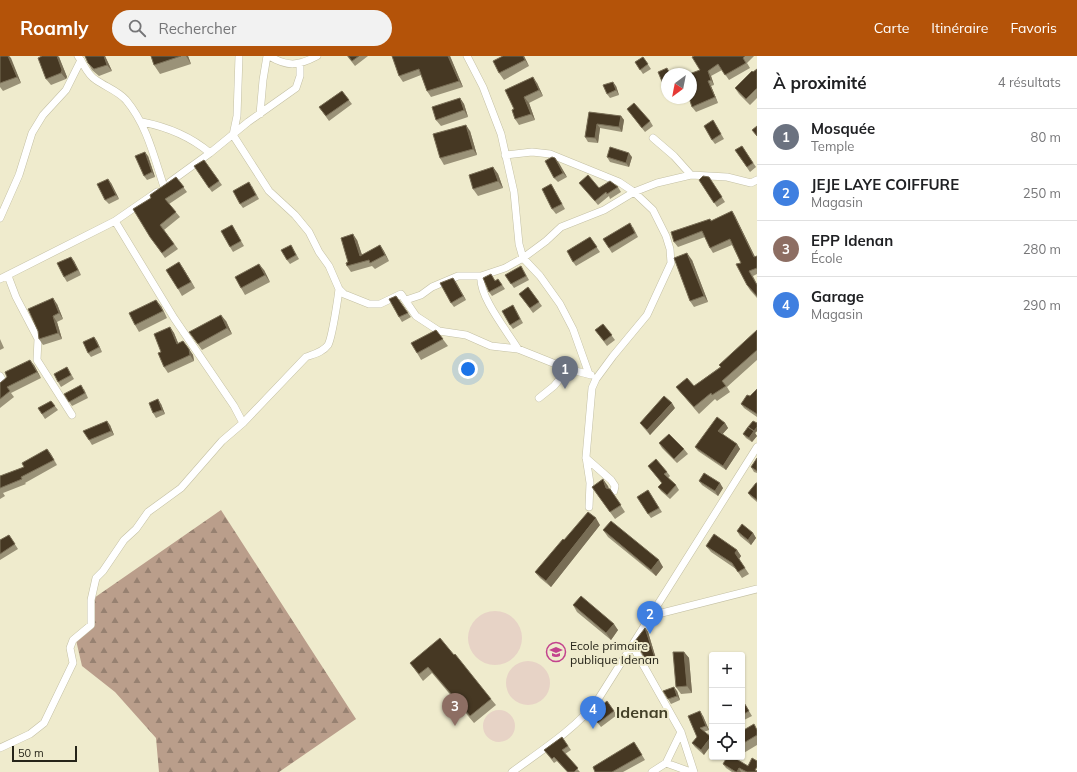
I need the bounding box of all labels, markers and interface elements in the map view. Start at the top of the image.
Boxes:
search box [112,10,392,46]
text: Roamly [20,16,88,40]
icon: search [126,17,148,39]
text: Rechercher [158,19,236,38]
text: Carte [874,19,909,37]
text: Itinéraire [931,19,988,37]
text: Favoris [1010,19,1057,37]
north arrow [661,68,697,104]
text: À proximité [773,72,867,93]
text: 4 résultats [998,74,1061,90]
text: Mosquée [811,119,875,138]
text: 1 [782,129,790,145]
text: 80 m [1031,129,1061,145]
text: Temple [811,138,854,154]
text: JEJE LAYE COIFFURE [811,175,959,194]
text: 2 [782,185,790,201]
text: 250 m [1023,185,1061,201]
text: Magasin [811,194,863,210]
text: EPP Idenan [811,231,893,250]
text: 3 [782,241,790,257]
text: 280 m [1023,241,1061,257]
text: École [811,250,843,266]
text: Garage [811,287,864,306]
text: 4 [782,297,790,313]
text: 290 m [1023,297,1061,313]
text: Magasin [811,306,863,322]
pin: 1 [552,356,578,389]
your location [458,359,478,379]
pin: 2 [637,601,663,634]
place label: Ecole primaire publique Idenan [570,638,659,667]
school or university icon: Ecole primaire publique Idenan [545,641,567,663]
map controls [709,652,745,760]
button: + [709,652,745,688]
button: − [709,688,745,724]
pin: 3 [442,693,468,726]
pin: 4 [580,696,606,729]
district label: Idenan [616,702,668,722]
button: locate [709,724,745,760]
scale bar [12,744,77,763]
text: 50 m [18,746,44,760]

